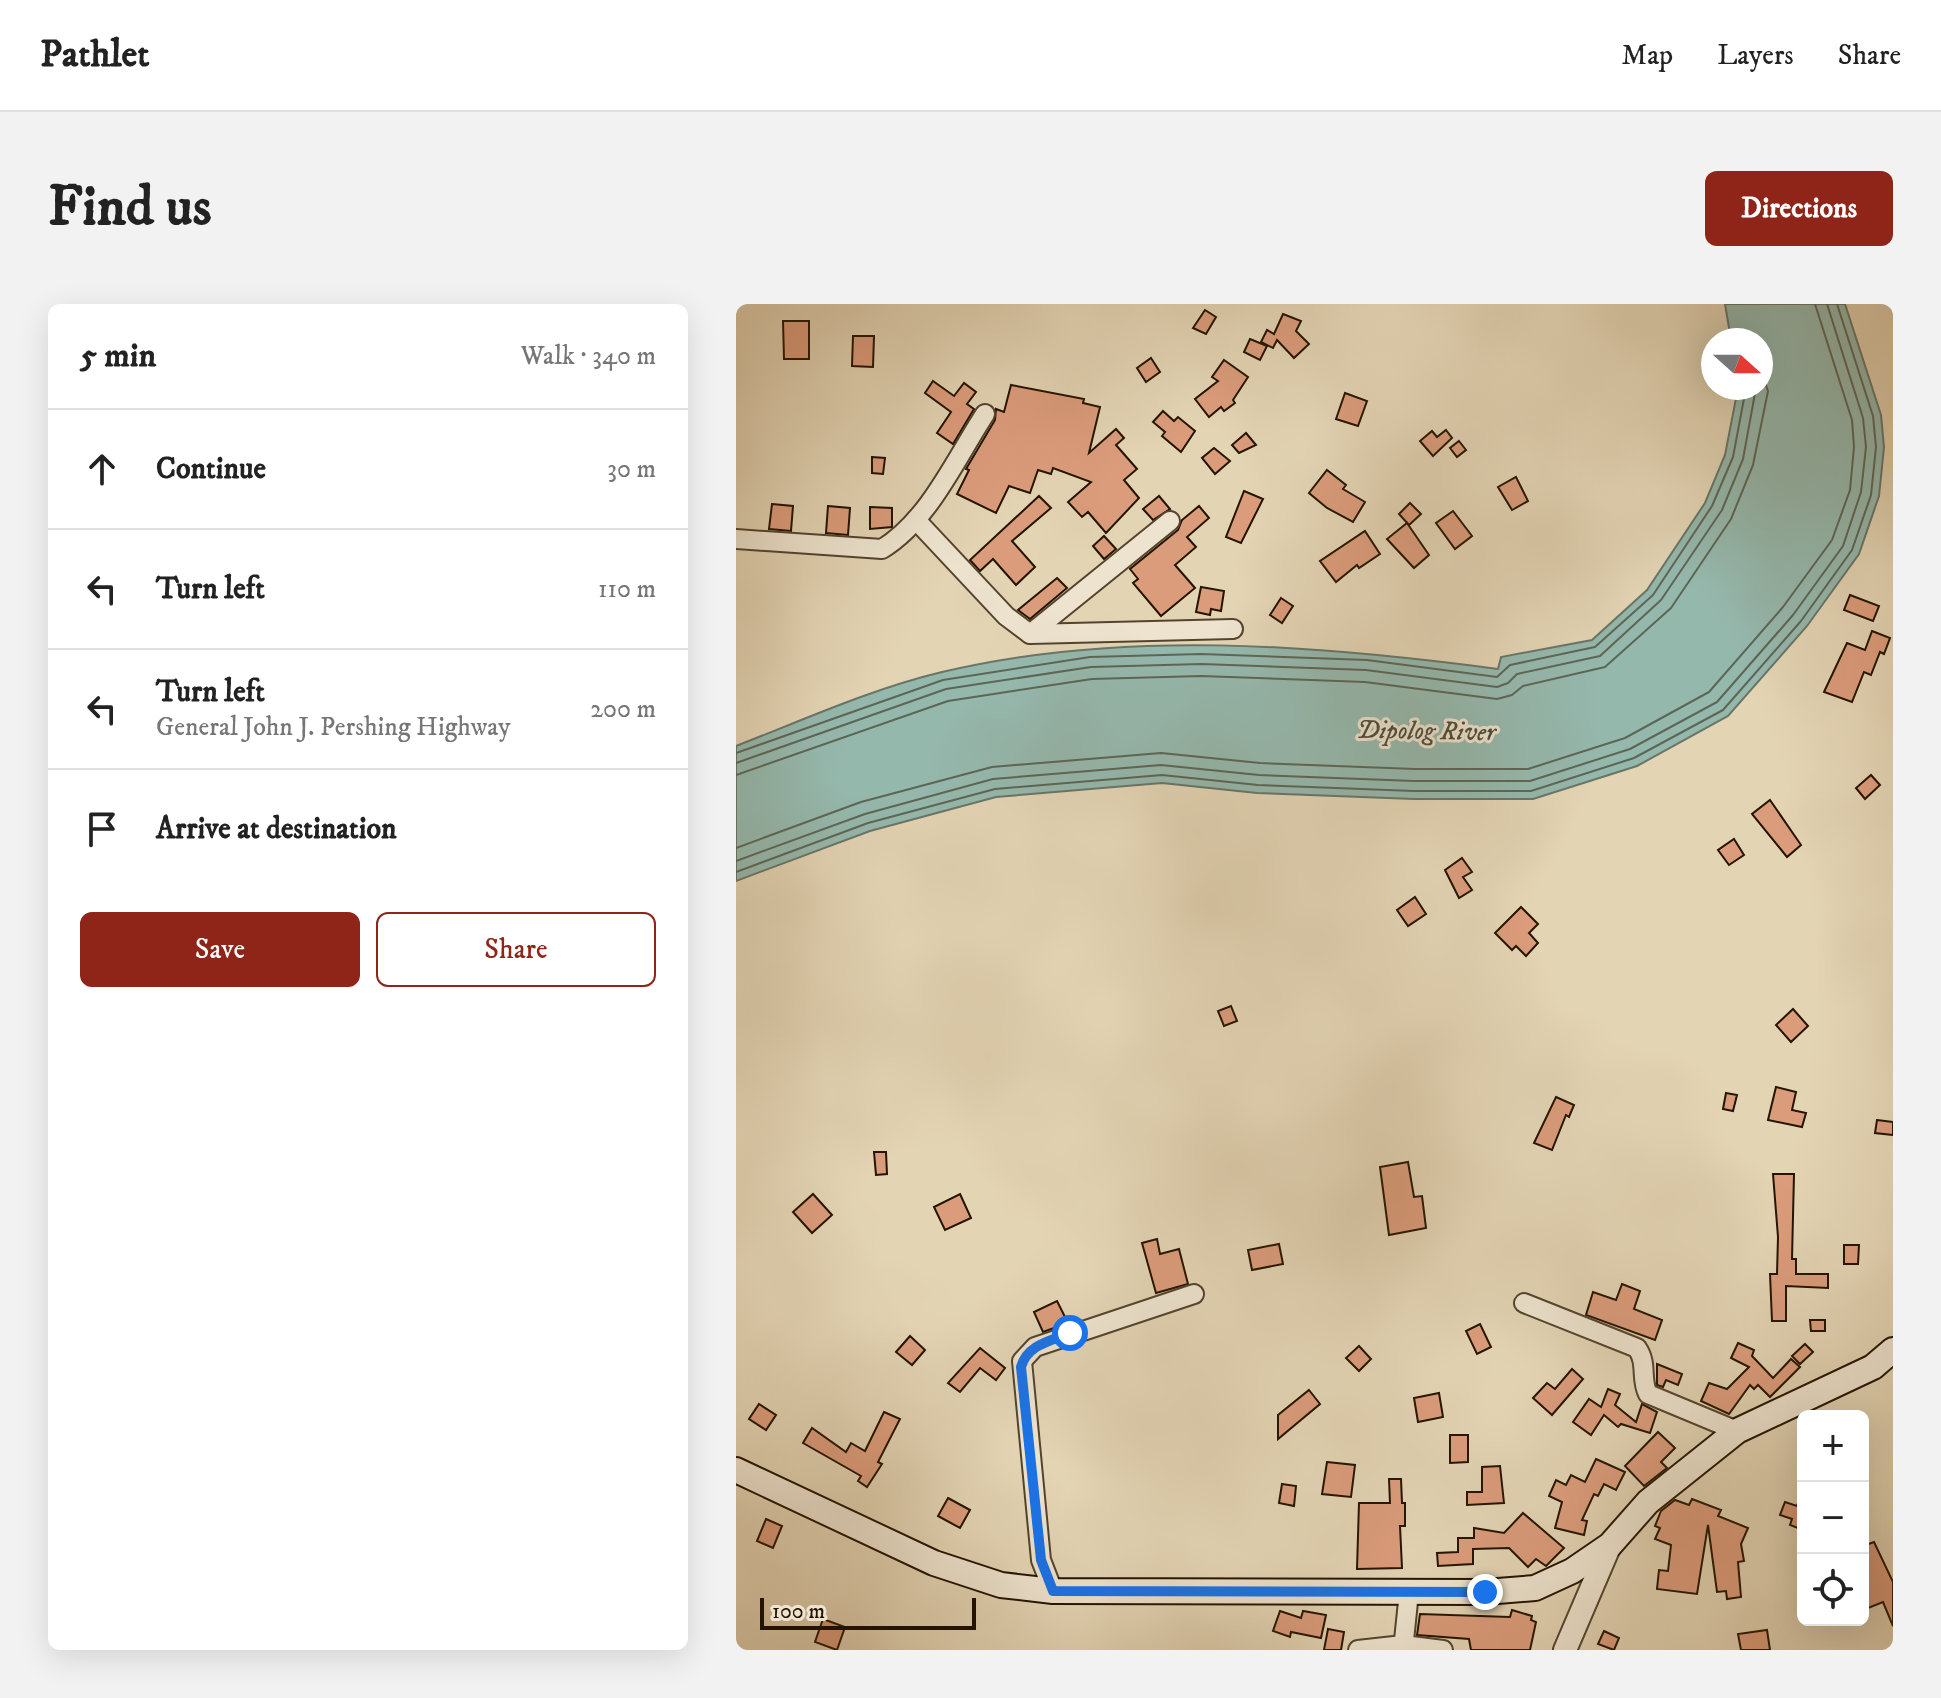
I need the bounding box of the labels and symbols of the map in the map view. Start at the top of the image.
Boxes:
north arrow [1701,328,1773,400]
water label: Dipolog River [1356,714,1497,749]
route start [1052,1315,1088,1351]
route end [1467,1574,1503,1610]
scale bar [760,1594,976,1630]

